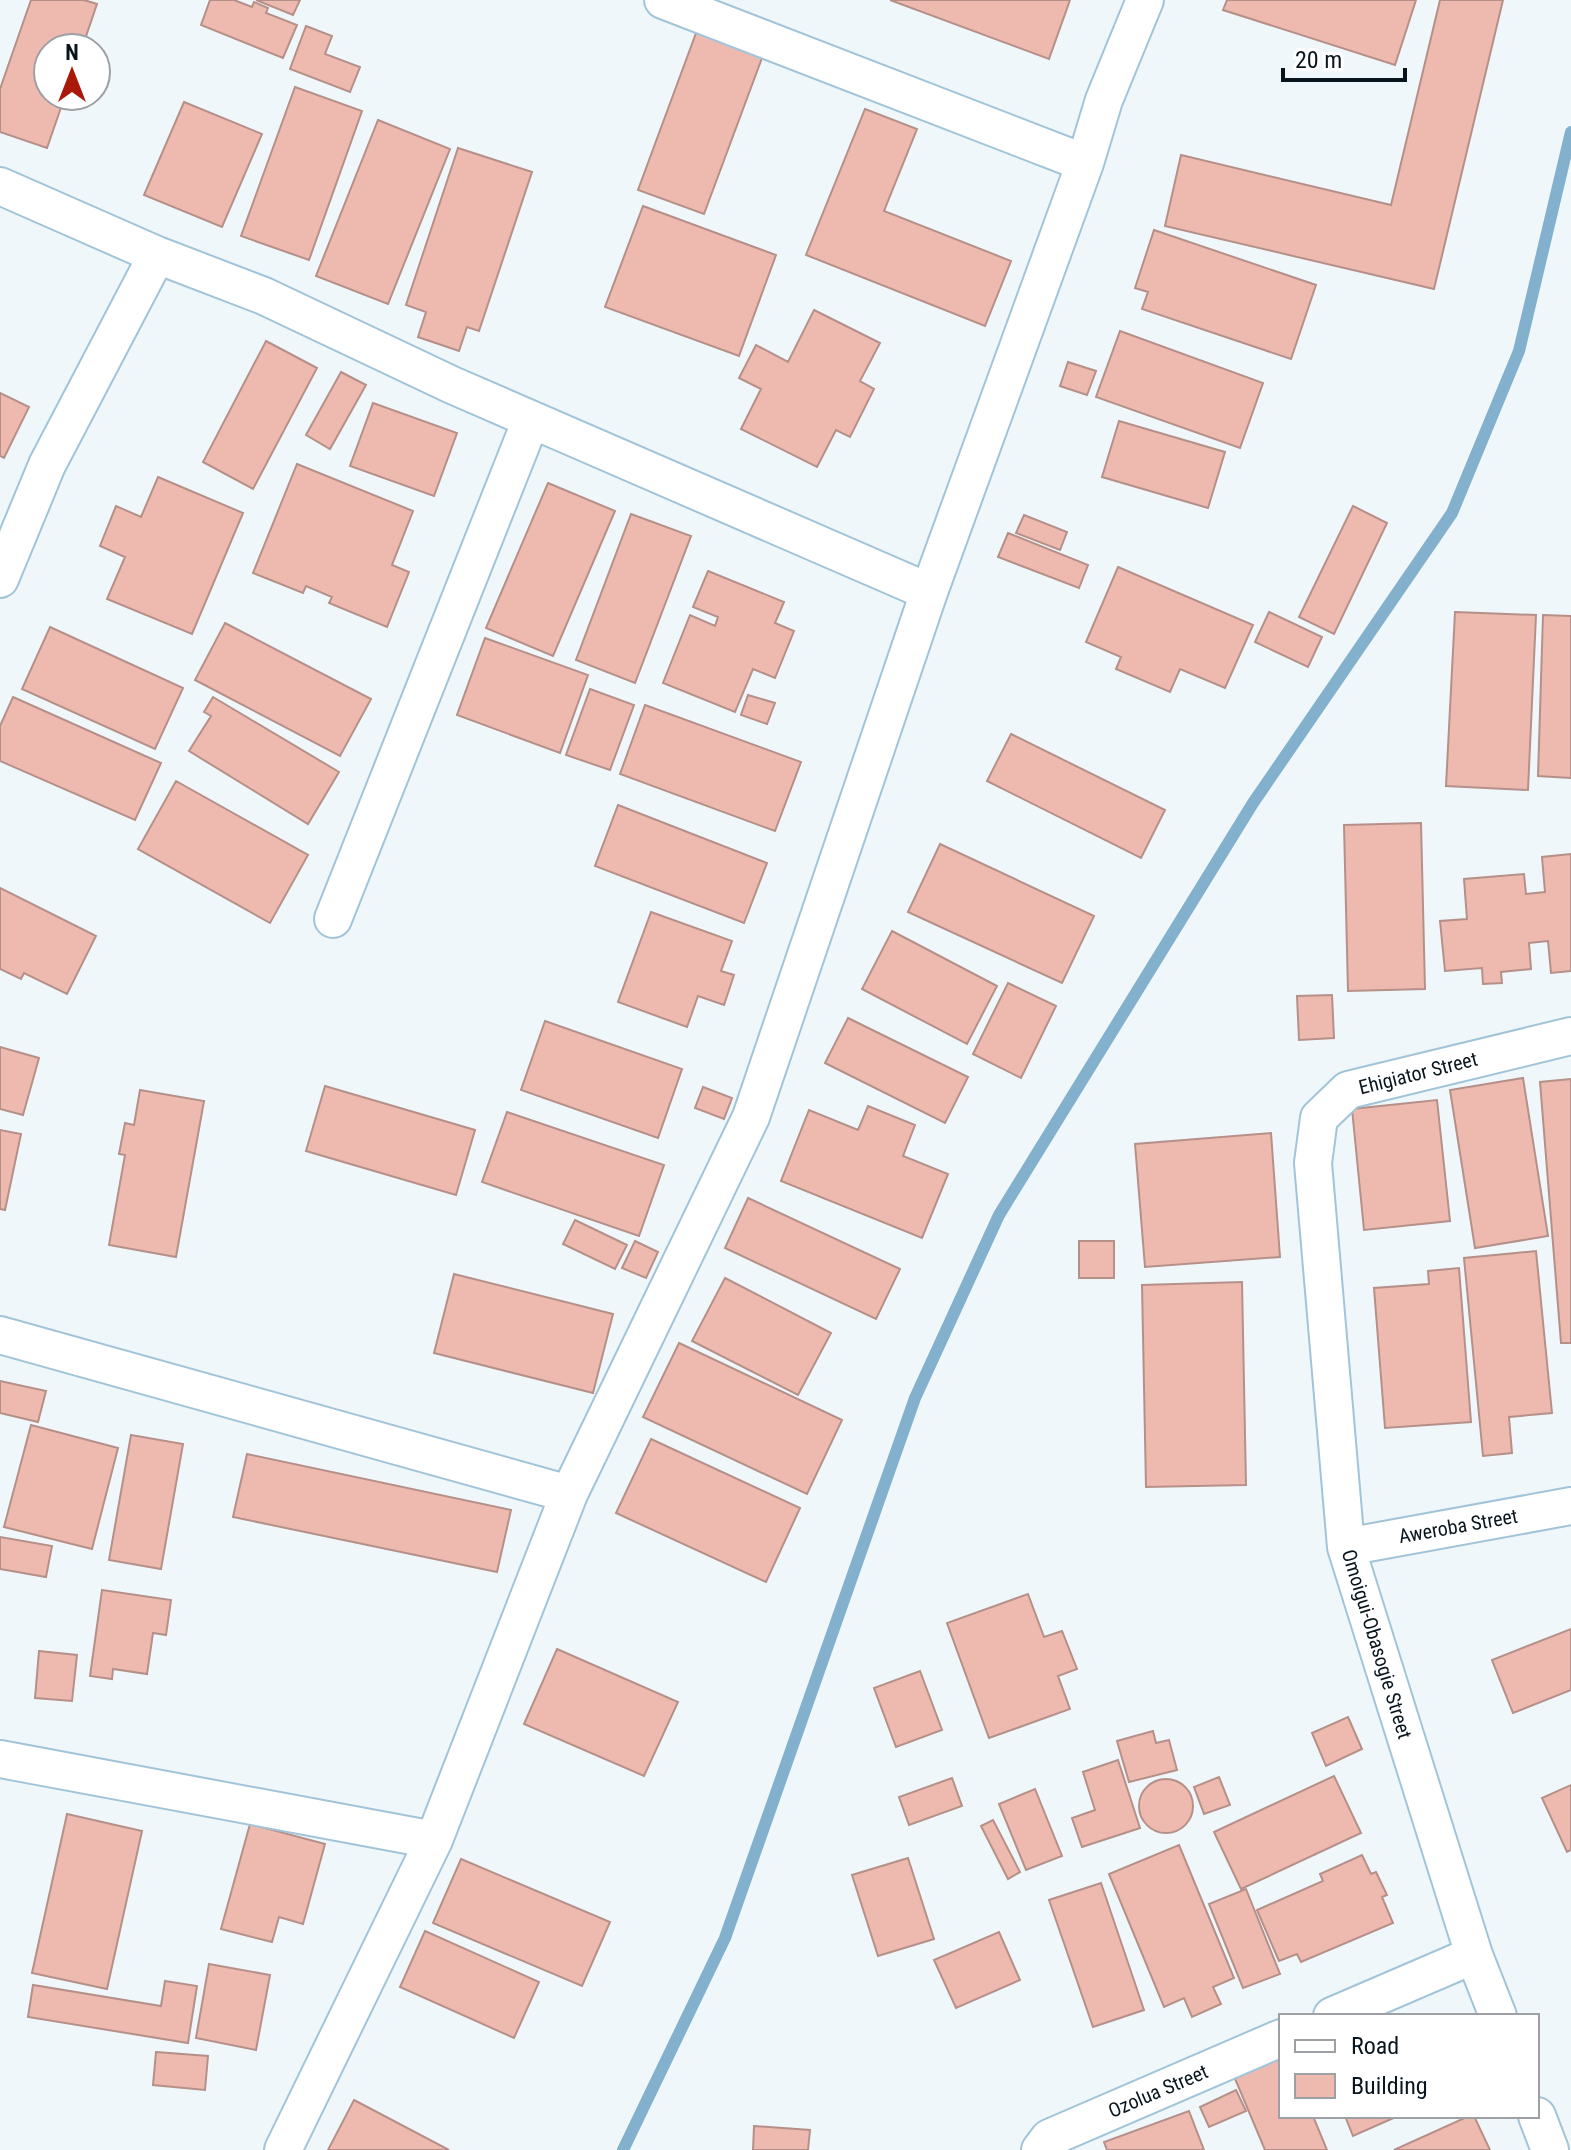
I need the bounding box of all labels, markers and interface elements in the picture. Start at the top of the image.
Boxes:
north arrow [32,32,112,112]
scale bar [1283,32,1405,82]
text: N [65,40,79,65]
text: 20 m [1295,46,1342,74]
street label: Ehigiator Street [1356,1047,1480,1099]
street label: Aweroba Street [1397,1504,1519,1548]
street label: Omoigui-Obasogie Street [1337,1546,1417,1742]
legend [1279,2014,1539,2118]
text: Road [1351,2032,1399,2060]
street label: Ozolua Street [1105,2059,1212,2123]
text: Building [1351,2072,1428,2100]

